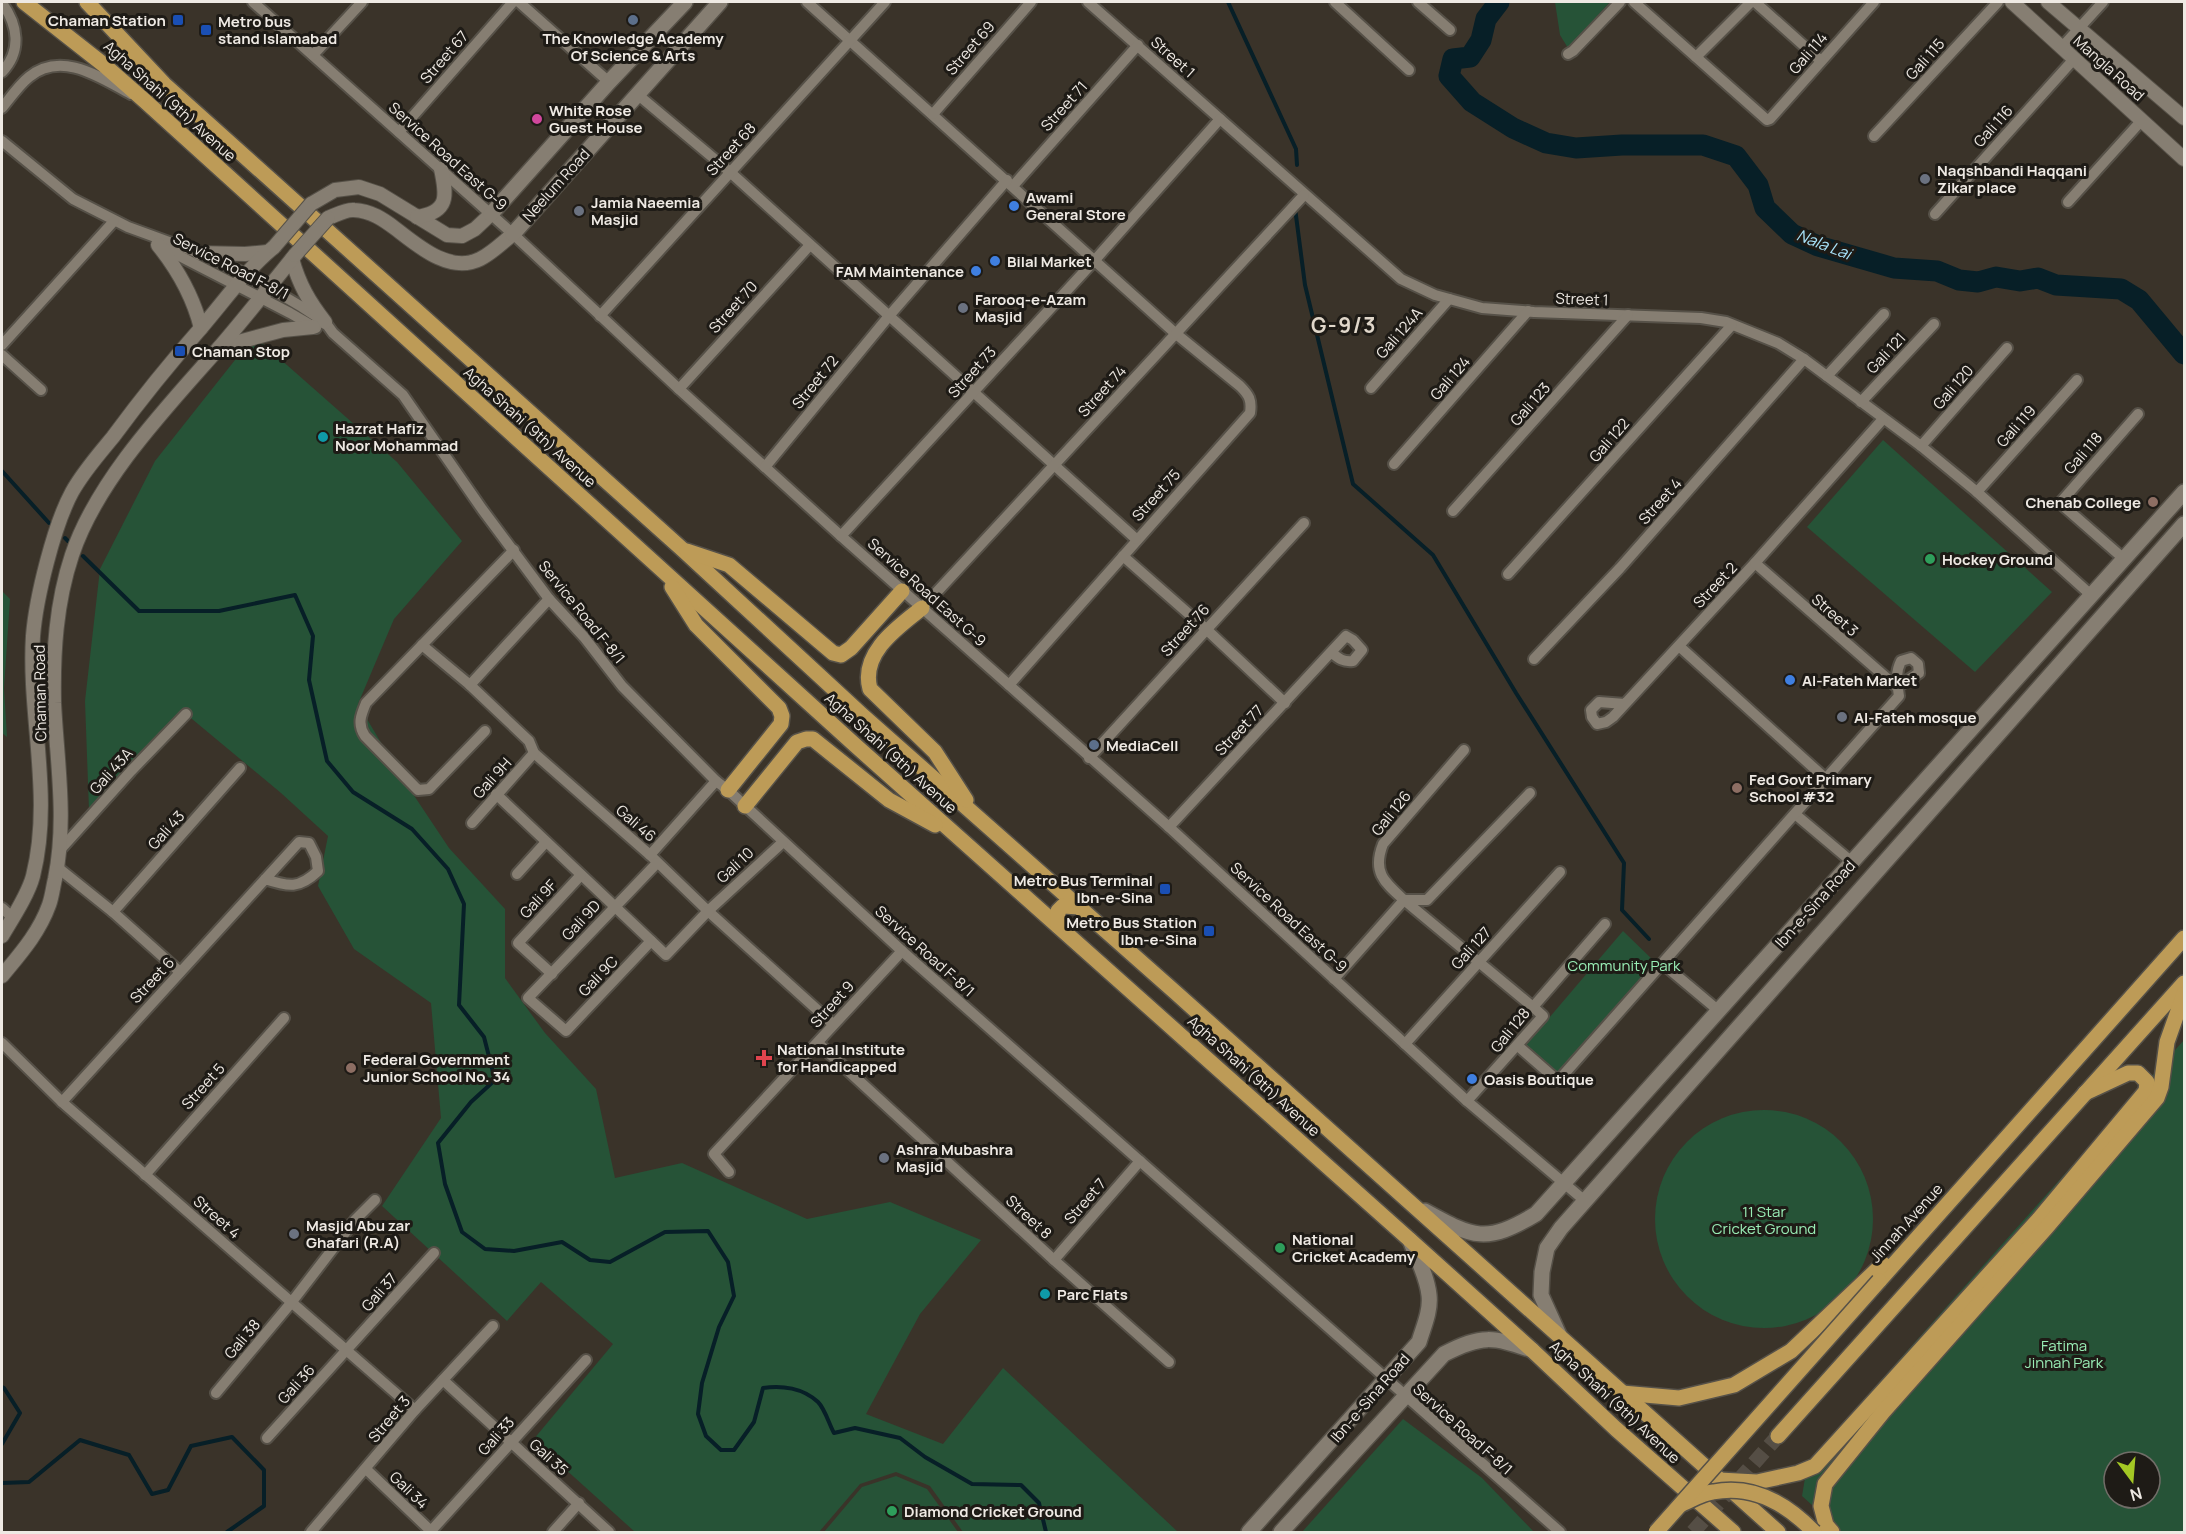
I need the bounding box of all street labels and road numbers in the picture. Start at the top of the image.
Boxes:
street label: Street 69 [941,16,999,80]
street label: Street 67 [415,26,473,88]
street label: Gali 114 [1784,27,1832,79]
street label: Mangla Road [2069,30,2149,106]
street label: Street 1 [1146,31,1200,83]
street label: Gali 115 [1901,34,1949,84]
street label: Agha Shahi (9th) Avenue [99,36,241,166]
street label: Street 71 [1036,77,1092,135]
street label: Service Road East G-9 [384,97,512,215]
street label: Gali 116 [1968,100,2018,152]
street label: Street 68 [701,118,761,180]
street label: Neelum Road [518,144,594,226]
street label: Service Road F-8/1 [170,228,292,304]
street label: Street 70 [704,276,762,338]
street label: Street 1 [1555,288,1609,310]
street label: Gali 124A [1371,303,1427,363]
street label: Gali 121 [1862,328,1910,378]
street label: Street 73 [943,342,1001,402]
street label: Street 72 [787,351,843,413]
street label: Gali 124 [1425,351,1475,404]
street label: Gali 120 [1928,360,1978,414]
street label: Street 74 [1073,361,1131,421]
street label: Agha Shahi (9th) Avenue [459,362,601,492]
street label: Gali 123 [1505,378,1555,430]
street label: Gali 119 [1991,400,2041,452]
street label: Gali 122 [1584,414,1634,466]
street label: Gali 118 [2059,427,2107,479]
street label: Street 75 [1127,464,1185,526]
street label: Street 4 [1633,473,1687,529]
street label: Service Road East G-9 [863,533,991,651]
street label: Service Road F-8/1 [534,556,630,668]
street label: Street 2 [1688,558,1742,612]
street label: Street 3 [1807,589,1863,641]
street label: Street 76 [1156,599,1214,661]
street label: Chaman Road [29,645,51,741]
street label: Agha Shahi (9th) Avenue [820,688,962,818]
street label: Street 77 [1210,700,1268,760]
street label: Gali 43A [85,743,138,799]
street label: Gali 9H [468,753,516,803]
street label: Gali 126 [1366,786,1416,840]
street label: Gali 46 [611,800,661,846]
street label: Gali 43 [143,806,189,854]
street label: Gali 10 [712,842,758,888]
street label: Ibn-e-Sina Road [1770,856,1860,952]
street label: Service Road East G-9 [1226,857,1352,977]
street label: Gali 9F [515,875,562,923]
street label: Gali 9D [557,895,605,945]
street label: Service Road F-8/1 [871,901,979,1001]
street label: Gali 127 [1446,922,1496,974]
street label: Gali 9C [573,951,623,1001]
street label: Street 6 [125,952,179,1008]
street label: Street 9 [805,976,859,1032]
street label: Gali 128 [1485,1003,1535,1057]
street label: Agha Shahi (9th) Avenue [1183,1011,1325,1141]
street label: Street 5 [177,1058,229,1114]
street label: Street 7 [1059,1174,1111,1228]
street label: Jinnah Avenue [1865,1179,1947,1267]
street label: Street 8 [1001,1190,1057,1244]
street label: Street 4 [189,1191,245,1243]
street label: Gali 37 [356,1268,402,1316]
street label: Gali 38 [219,1315,265,1363]
street label: Agha Shahi (9th) Avenue [1545,1336,1685,1468]
street label: Ibn-e-Sina Road [1326,1349,1414,1447]
street label: Gali 36 [273,1360,319,1408]
street label: Service Road F-8/1 [1409,1379,1517,1479]
street label: Street 3 [363,1391,415,1447]
street label: Gali 33 [473,1412,519,1460]
street label: Gali 35 [525,1434,573,1480]
street label: Gali 34 [385,1466,433,1514]

